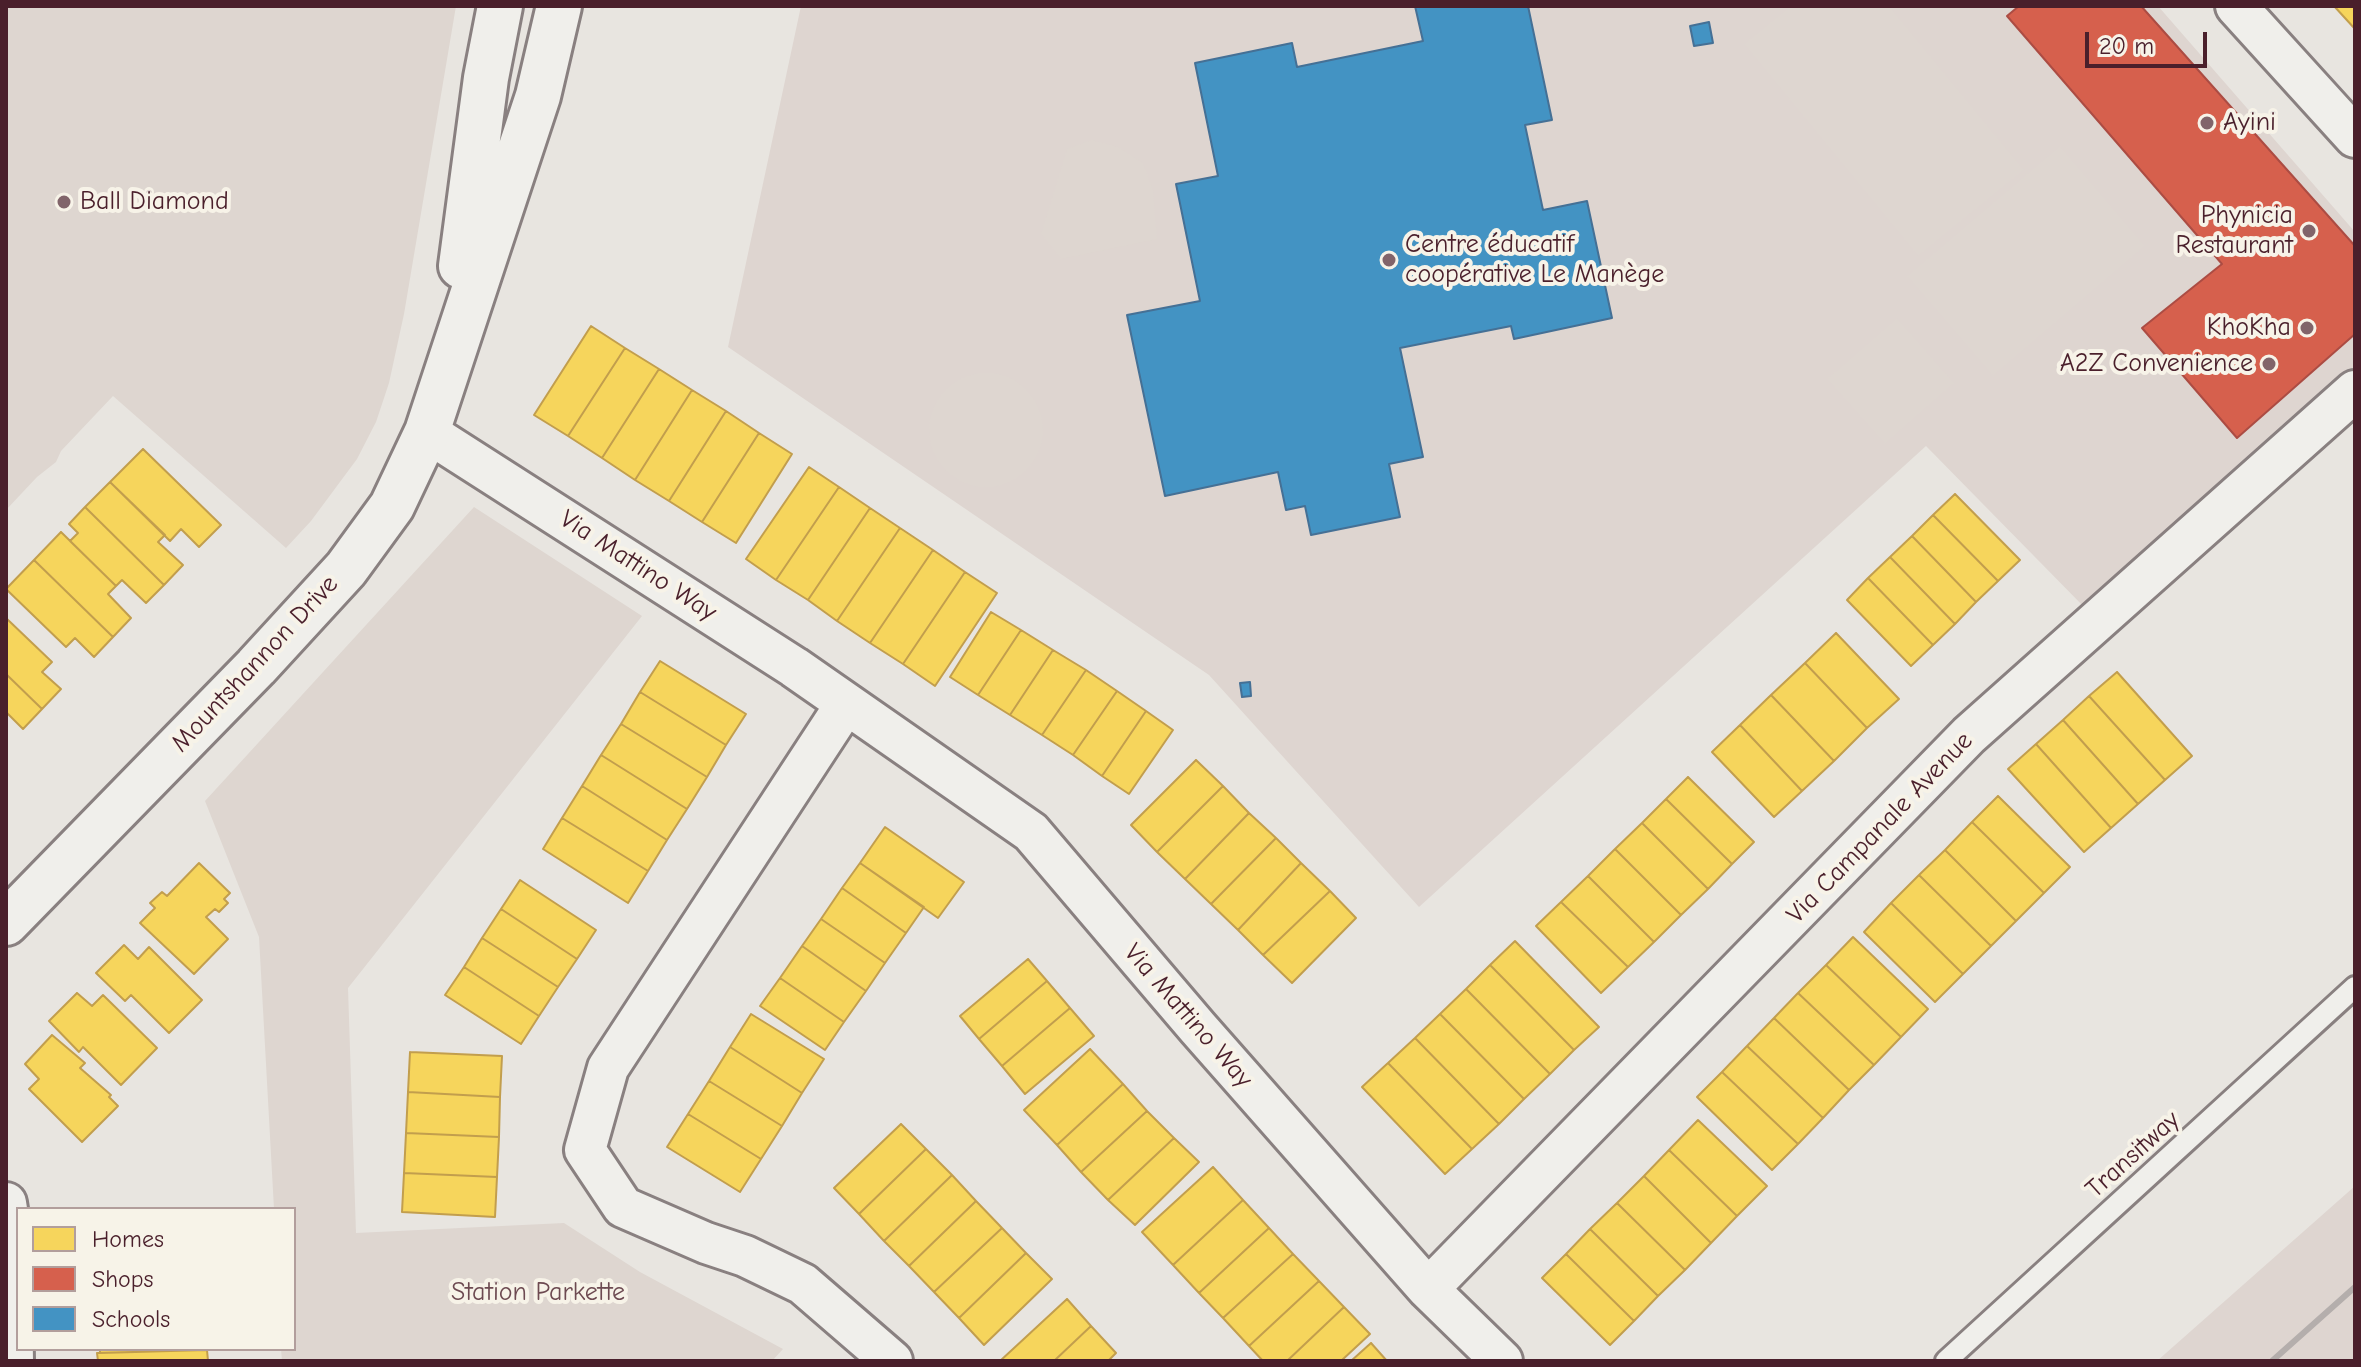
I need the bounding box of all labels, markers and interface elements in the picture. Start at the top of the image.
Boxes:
scale bar [2089,16,2211,66]
text: 20 m [2099,32,2154,60]
place label: Ayini [2223,107,2276,139]
marker: Ayini [2198,114,2216,132]
place label: Ball Diamond [80,186,229,218]
marker: Ball Diamond [55,193,73,211]
place label: Phynicia Restaurant [2176,200,2293,262]
marker: Phynicia Restaurant [2300,222,2318,240]
place label: Centre éducatif coopérative Le Manège [1405,229,1664,290]
marker: Centre éducatif coopérative Le Manège [1380,251,1398,269]
place label: KhoKha [2207,312,2291,344]
marker: KhoKha [2298,319,2316,337]
place label: A2Z Convenience [2060,348,2253,380]
marker: A2Z Convenience [2260,355,2278,373]
street label: Via Mattino Way [554,504,722,628]
street label: Mountshannon Drive [165,569,345,759]
street label: Via Campanale Avenue [1780,726,1980,930]
street label: Via Mattino Way [1117,938,1259,1094]
street label: Transitway [2080,1105,2186,1205]
legend [16,1207,296,1351]
text: Homes [92,1225,164,1253]
text: Shops [92,1265,153,1293]
park label: Station Parkette [451,1277,625,1309]
text: Schools [92,1305,170,1333]

